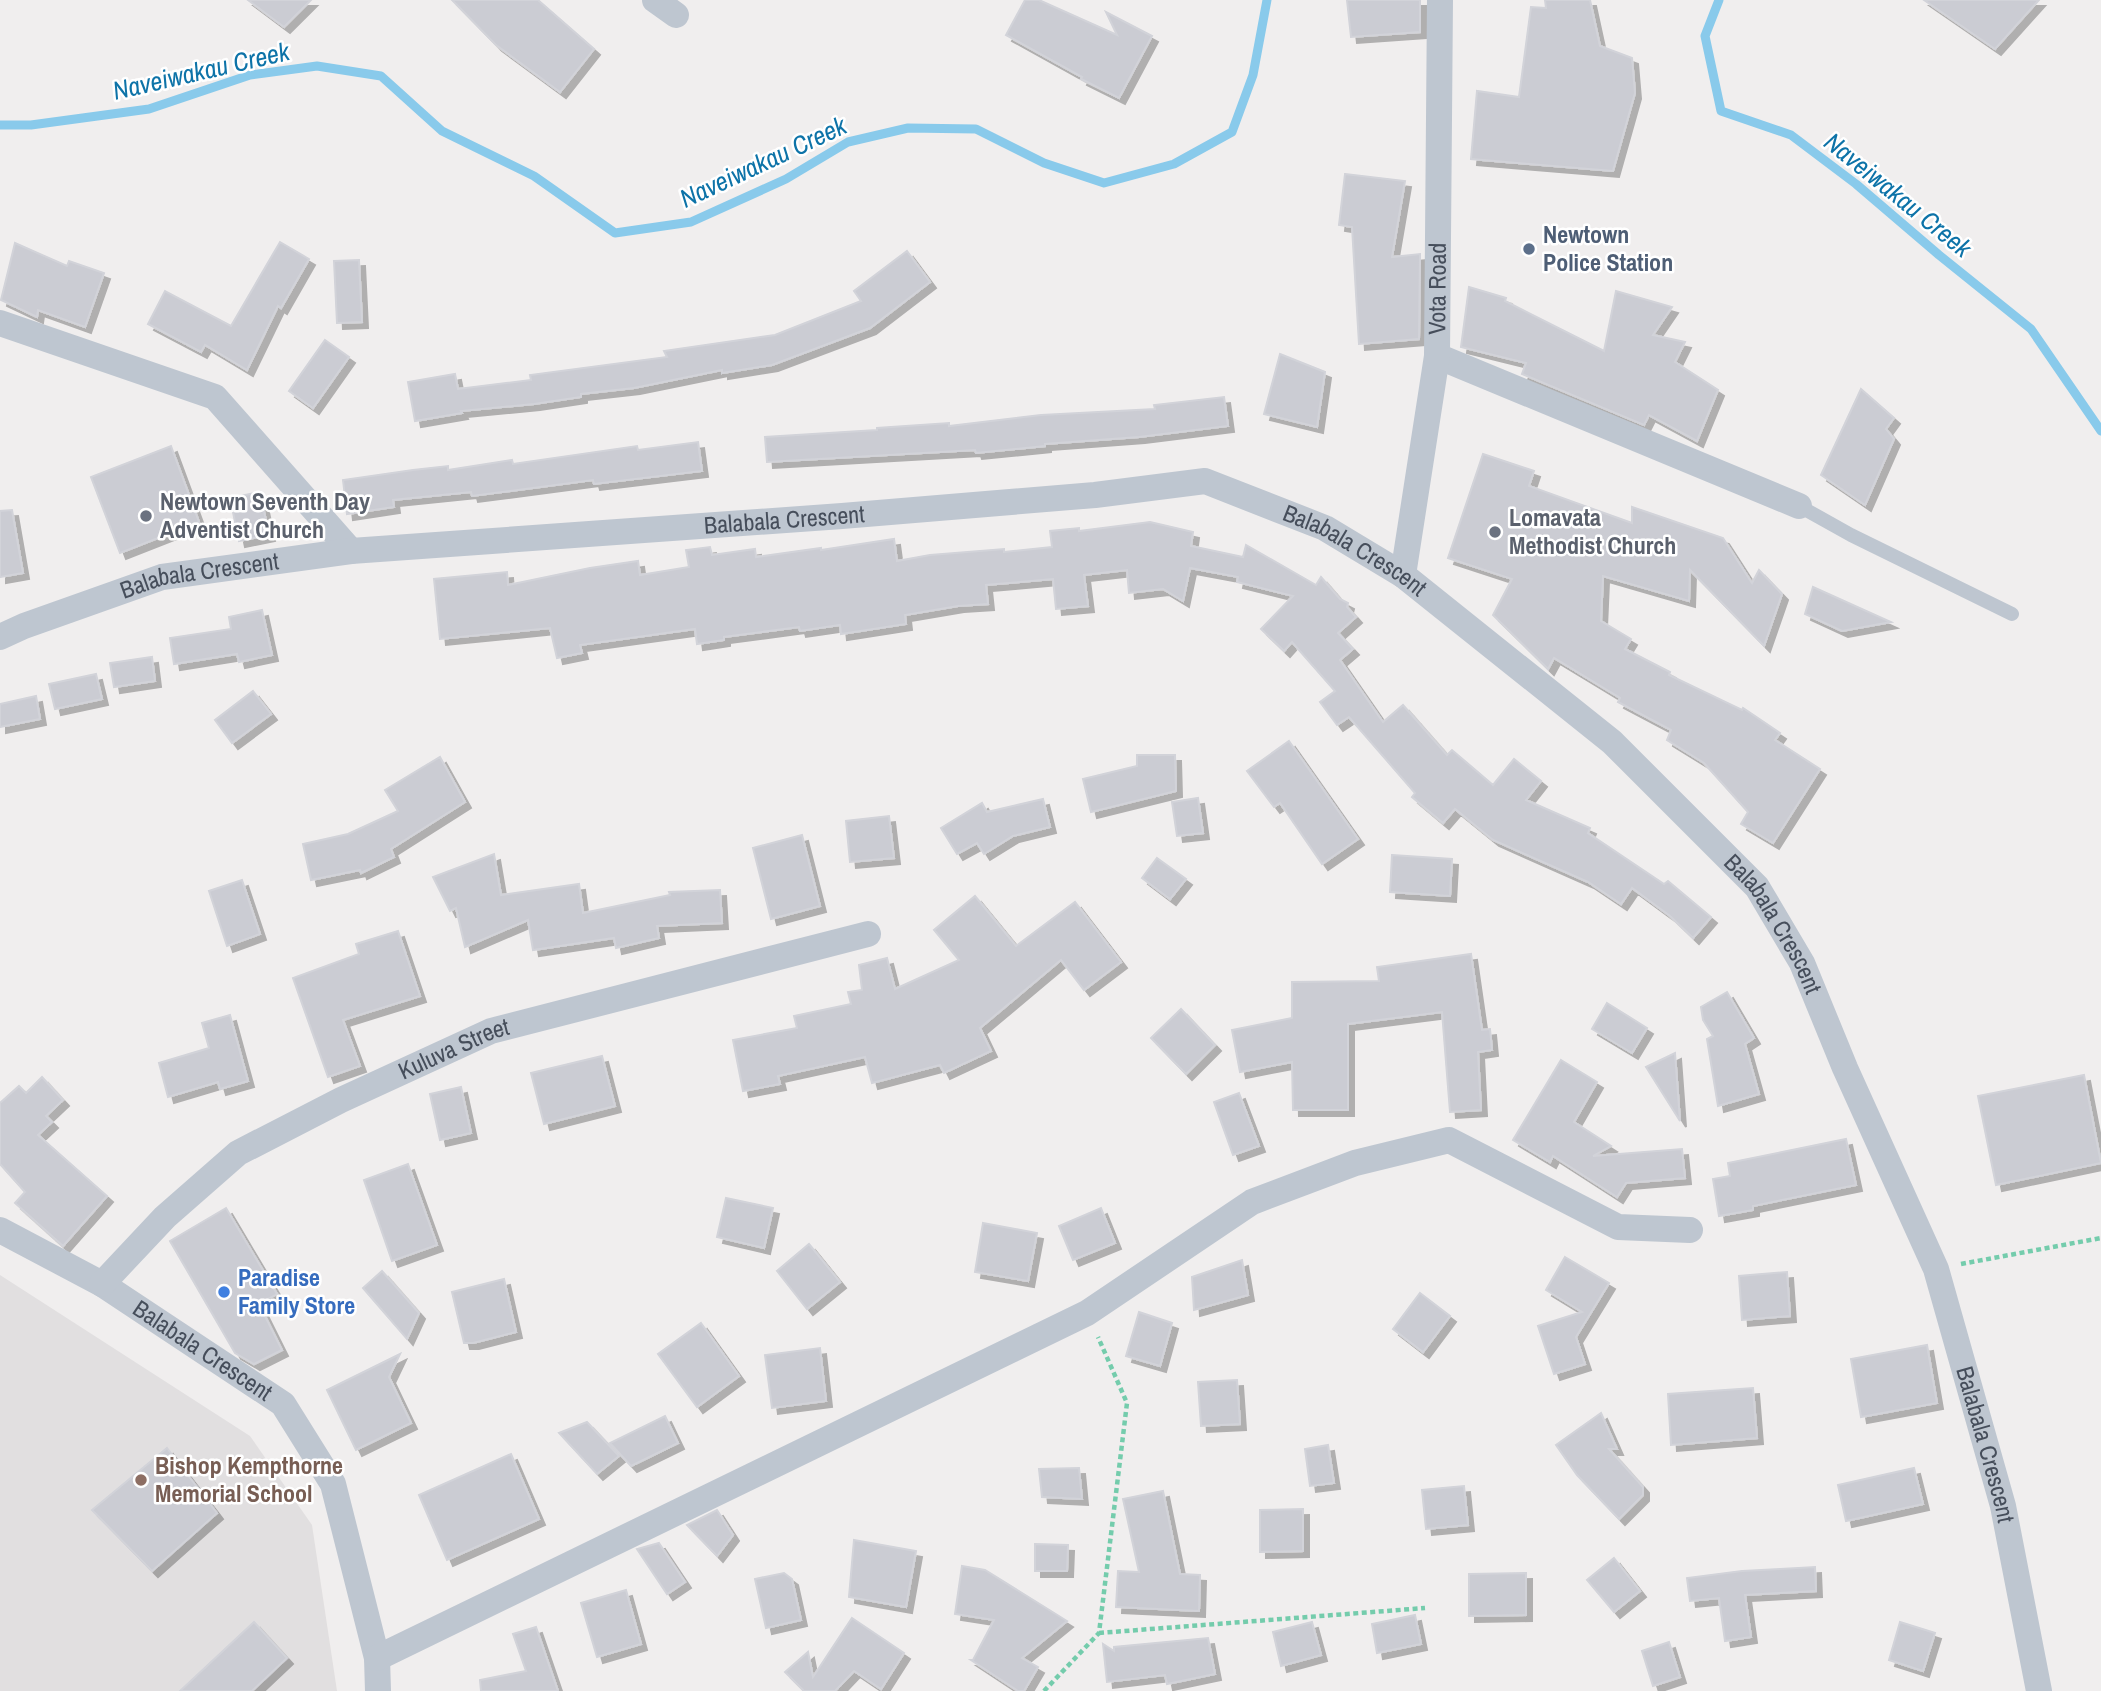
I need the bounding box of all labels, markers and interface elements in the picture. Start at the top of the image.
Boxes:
water label: Naveiwakau Creek [109,33,294,108]
water label: Naveiwakau Creek [674,107,853,215]
water label: Naveiwakau Creek [1817,124,1980,266]
place label: Newtown Police Station [1543,218,1673,278]
marker: Newtown Police Station [1521,241,1537,257]
street label: Vota Road [1420,242,1453,335]
place label: Newtown Seventh Day Adventist Church [160,485,370,545]
street label: Balabala Crescent [1279,496,1434,603]
street label: Balabala Crescent [703,497,866,541]
place label: Lomavata Methodist Church [1509,501,1676,561]
marker: Newtown Seventh Day Adventist Church [138,508,154,524]
marker: Lomavata Methodist Church [1487,524,1503,540]
street label: Balabala Crescent [115,544,281,606]
street label: Balabala Crescent [1718,846,1830,999]
street label: Kuluva Street [393,1010,513,1086]
place label: Paradise Family Store [238,1261,355,1321]
marker: Paradise Family Store [216,1284,232,1300]
street label: Balabala Crescent [127,1292,279,1408]
street label: Balabala Crescent [1949,1362,2023,1526]
place label: Bishop Kempthorne Memorial School [155,1449,343,1509]
marker: Bishop Kempthorne Memorial School [133,1472,149,1488]

